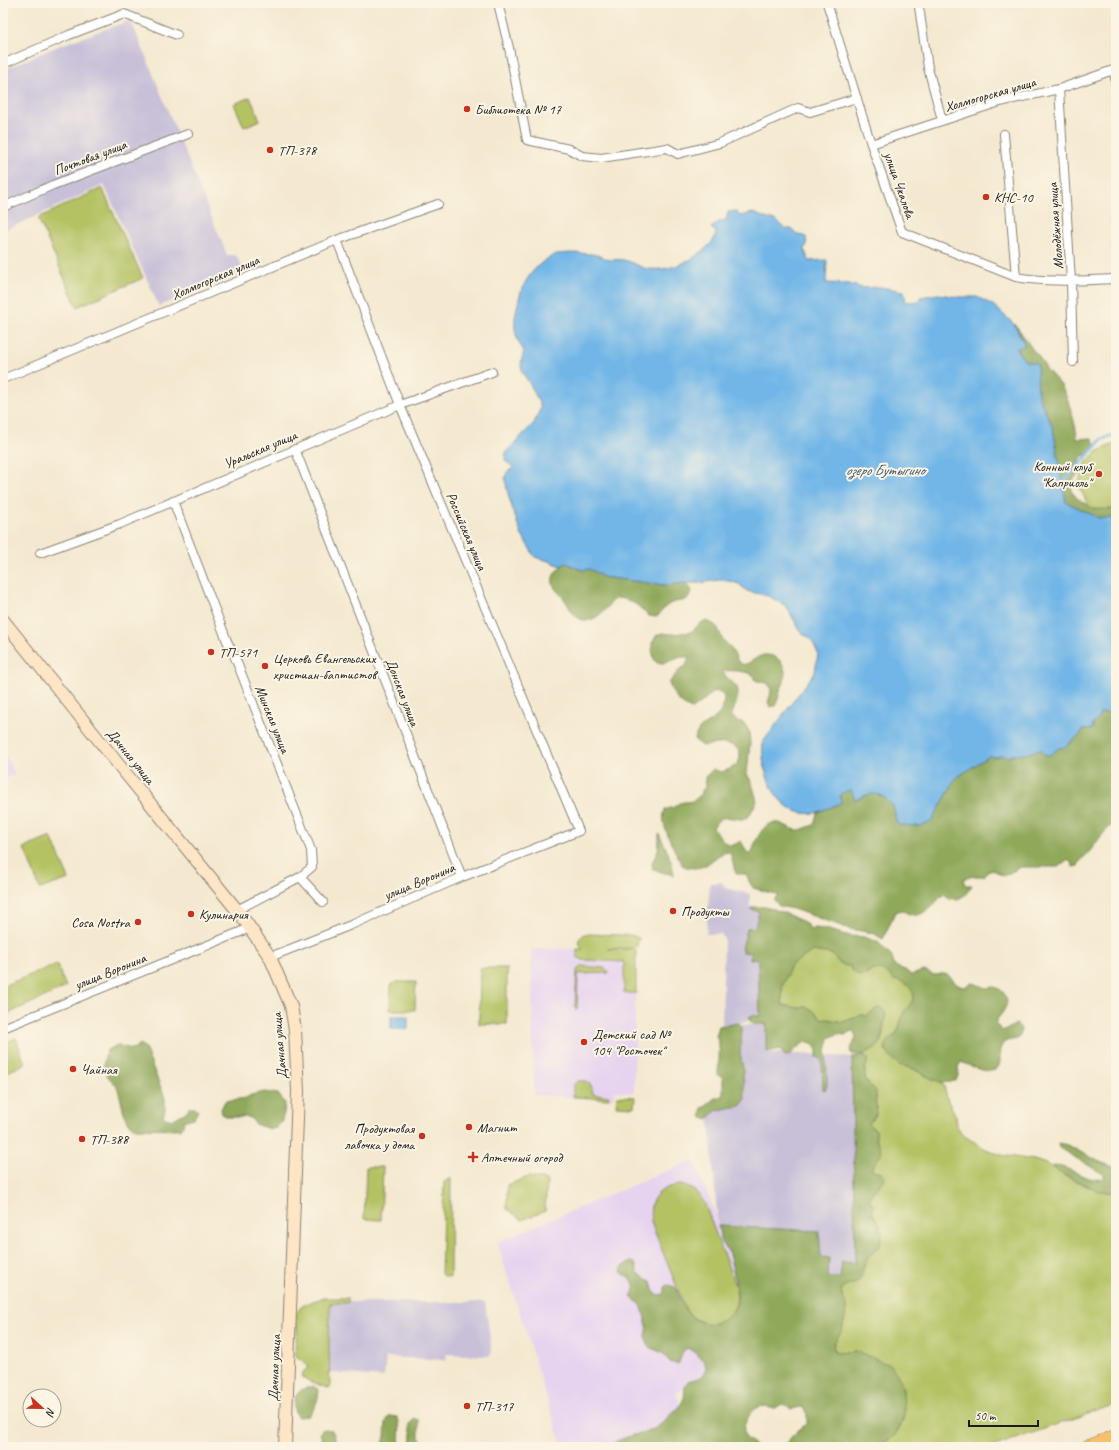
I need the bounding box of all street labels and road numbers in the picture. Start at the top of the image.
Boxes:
street label: Холмогорская улица [943,73,1039,116]
street label: Почтовая улица [52,136,130,179]
street label: улица Чкалова [880,149,919,222]
street label: Молодёжная улица [1044,181,1067,270]
street label: Холмогорская улица [169,251,263,304]
street label: Уральская улица [221,426,301,472]
street label: Российская улица [443,490,491,574]
street label: Донская улица [382,656,424,730]
street label: Минская улица [251,683,294,757]
street label: Дачная улица [103,725,159,789]
street label: улица Воронина [380,859,458,904]
street label: улица Воронина [71,949,149,994]
street label: Дачная улица [268,1011,291,1080]
street label: Дачная улица [265,1333,284,1402]

